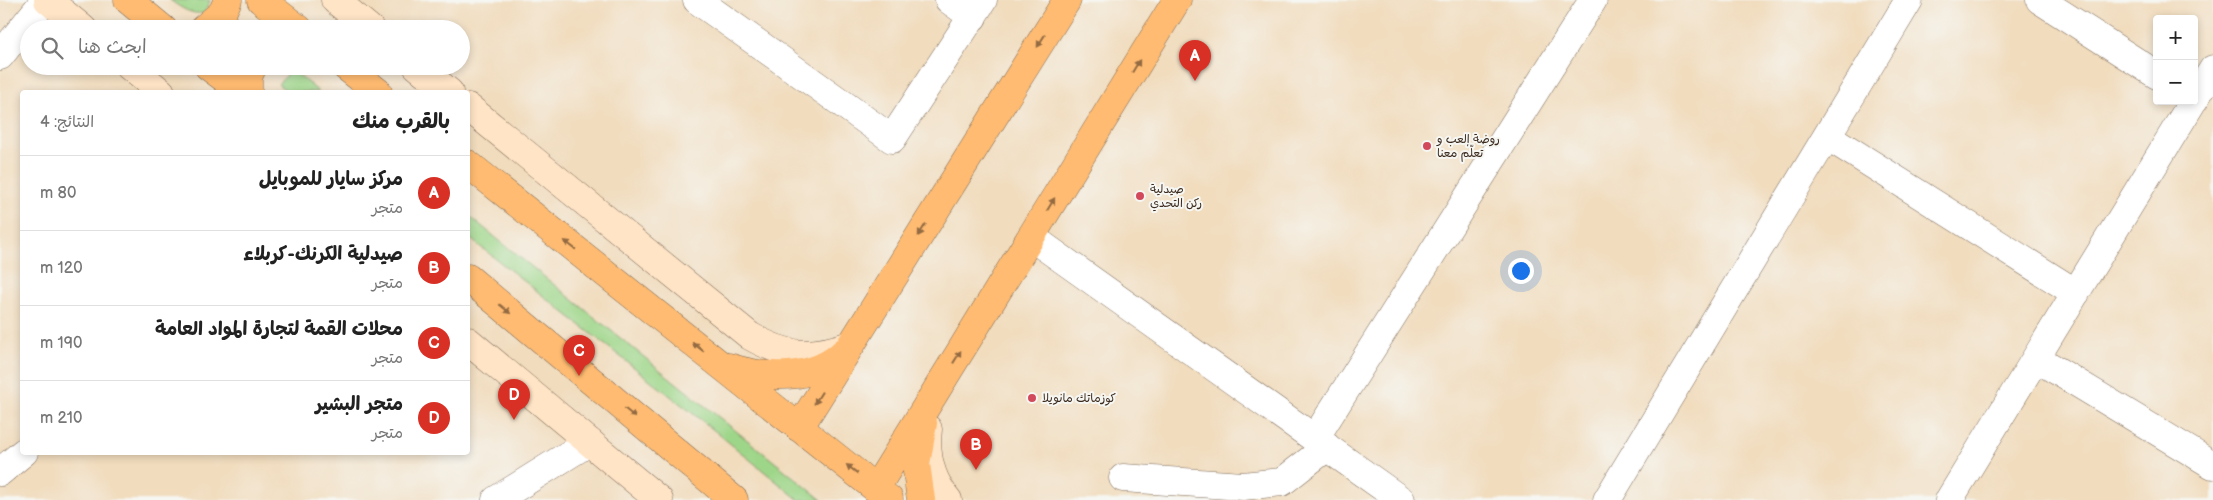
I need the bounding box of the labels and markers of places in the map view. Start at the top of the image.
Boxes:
pin: A [1179,40,1211,81]
place label: روضة إلعب و تعلّم معنا [1436,132,1500,162]
marker: روضة إلعب و تعلّم معنا [1421,140,1433,152]
place label: صيدلية ركن التحدي [1150,182,1202,212]
marker: صيدلية ركن التحدي [1134,190,1146,202]
pin: C [563,335,595,376]
pin: D [498,379,530,420]
place label: كوزماتك مانويلا [1042,391,1116,406]
marker: كوزماتك مانويلا [1026,392,1038,404]
pin: B [960,429,992,470]

